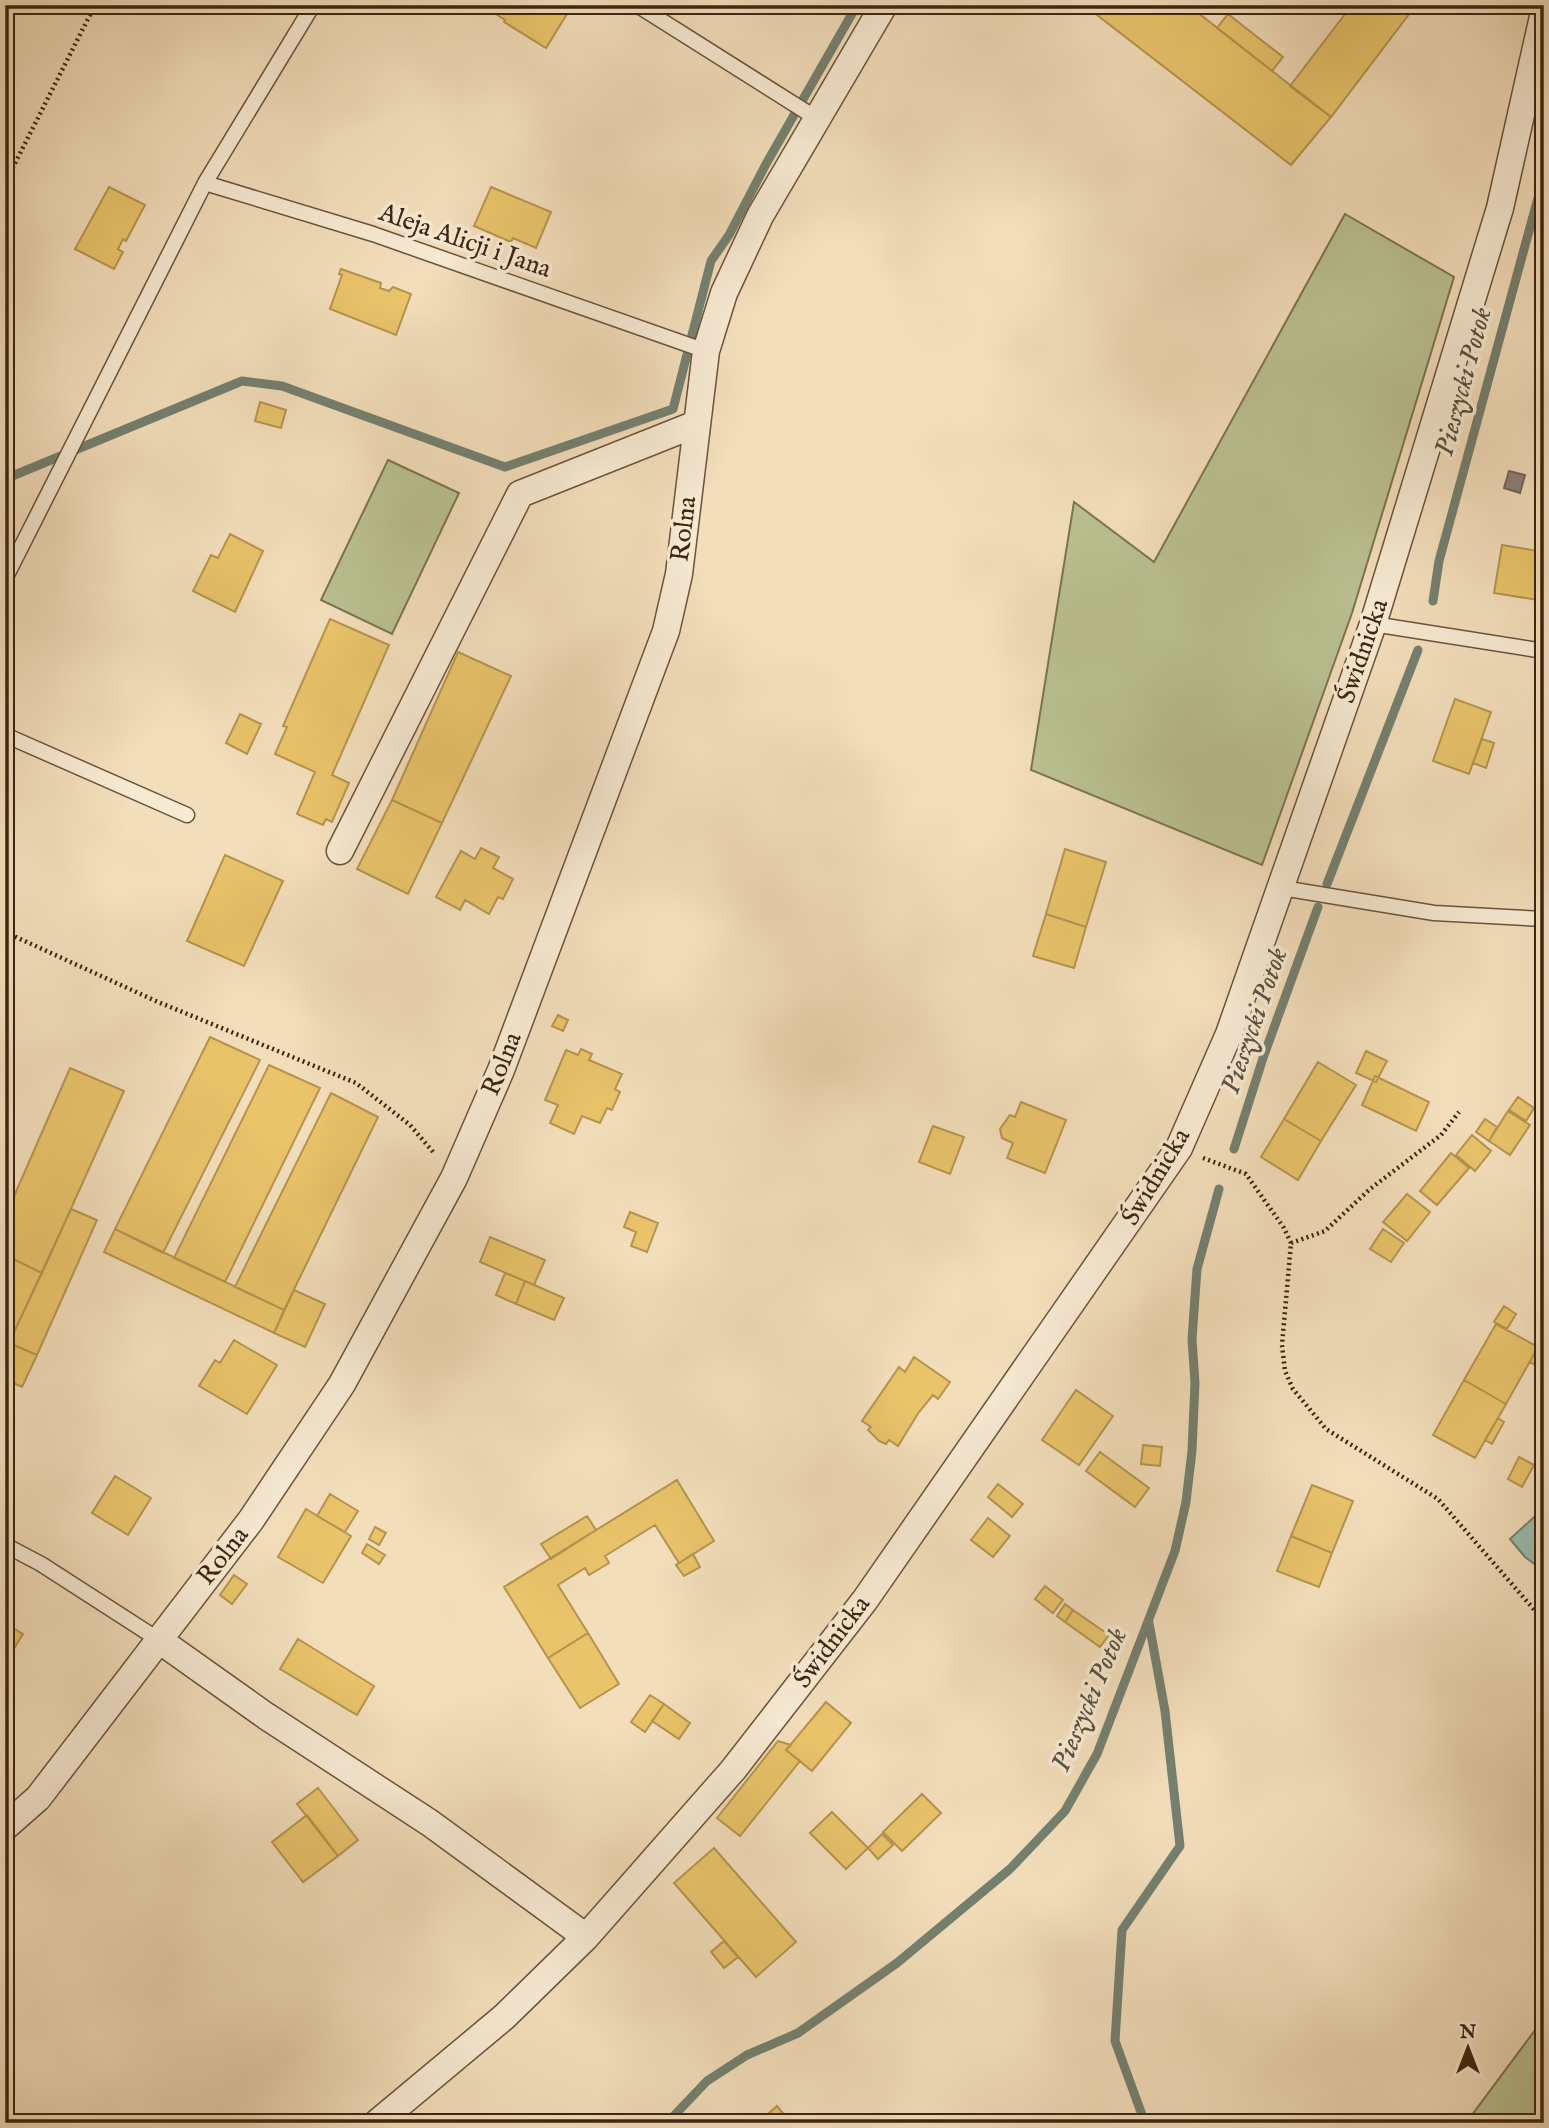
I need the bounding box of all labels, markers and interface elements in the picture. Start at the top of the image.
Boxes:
street label: Aleja Alicji i Jana [374,196,556,286]
water label: Pieszycki Potok [1427,304,1501,460]
street label: Rolna [664,494,704,564]
street label: Świdnicka [1330,594,1396,707]
water label: Pieszycki Potok [1214,943,1296,1099]
street label: Rolna [474,1027,530,1101]
street label: Świdnicka [1114,1122,1198,1232]
street label: Rolna [190,1519,257,1592]
street label: Świdnicka [786,1588,878,1695]
water label: Pieszycki Potok [1044,1623,1136,1777]
north arrow [1434,2012,1504,2082]
text: N [1459,2021,1477,2045]

